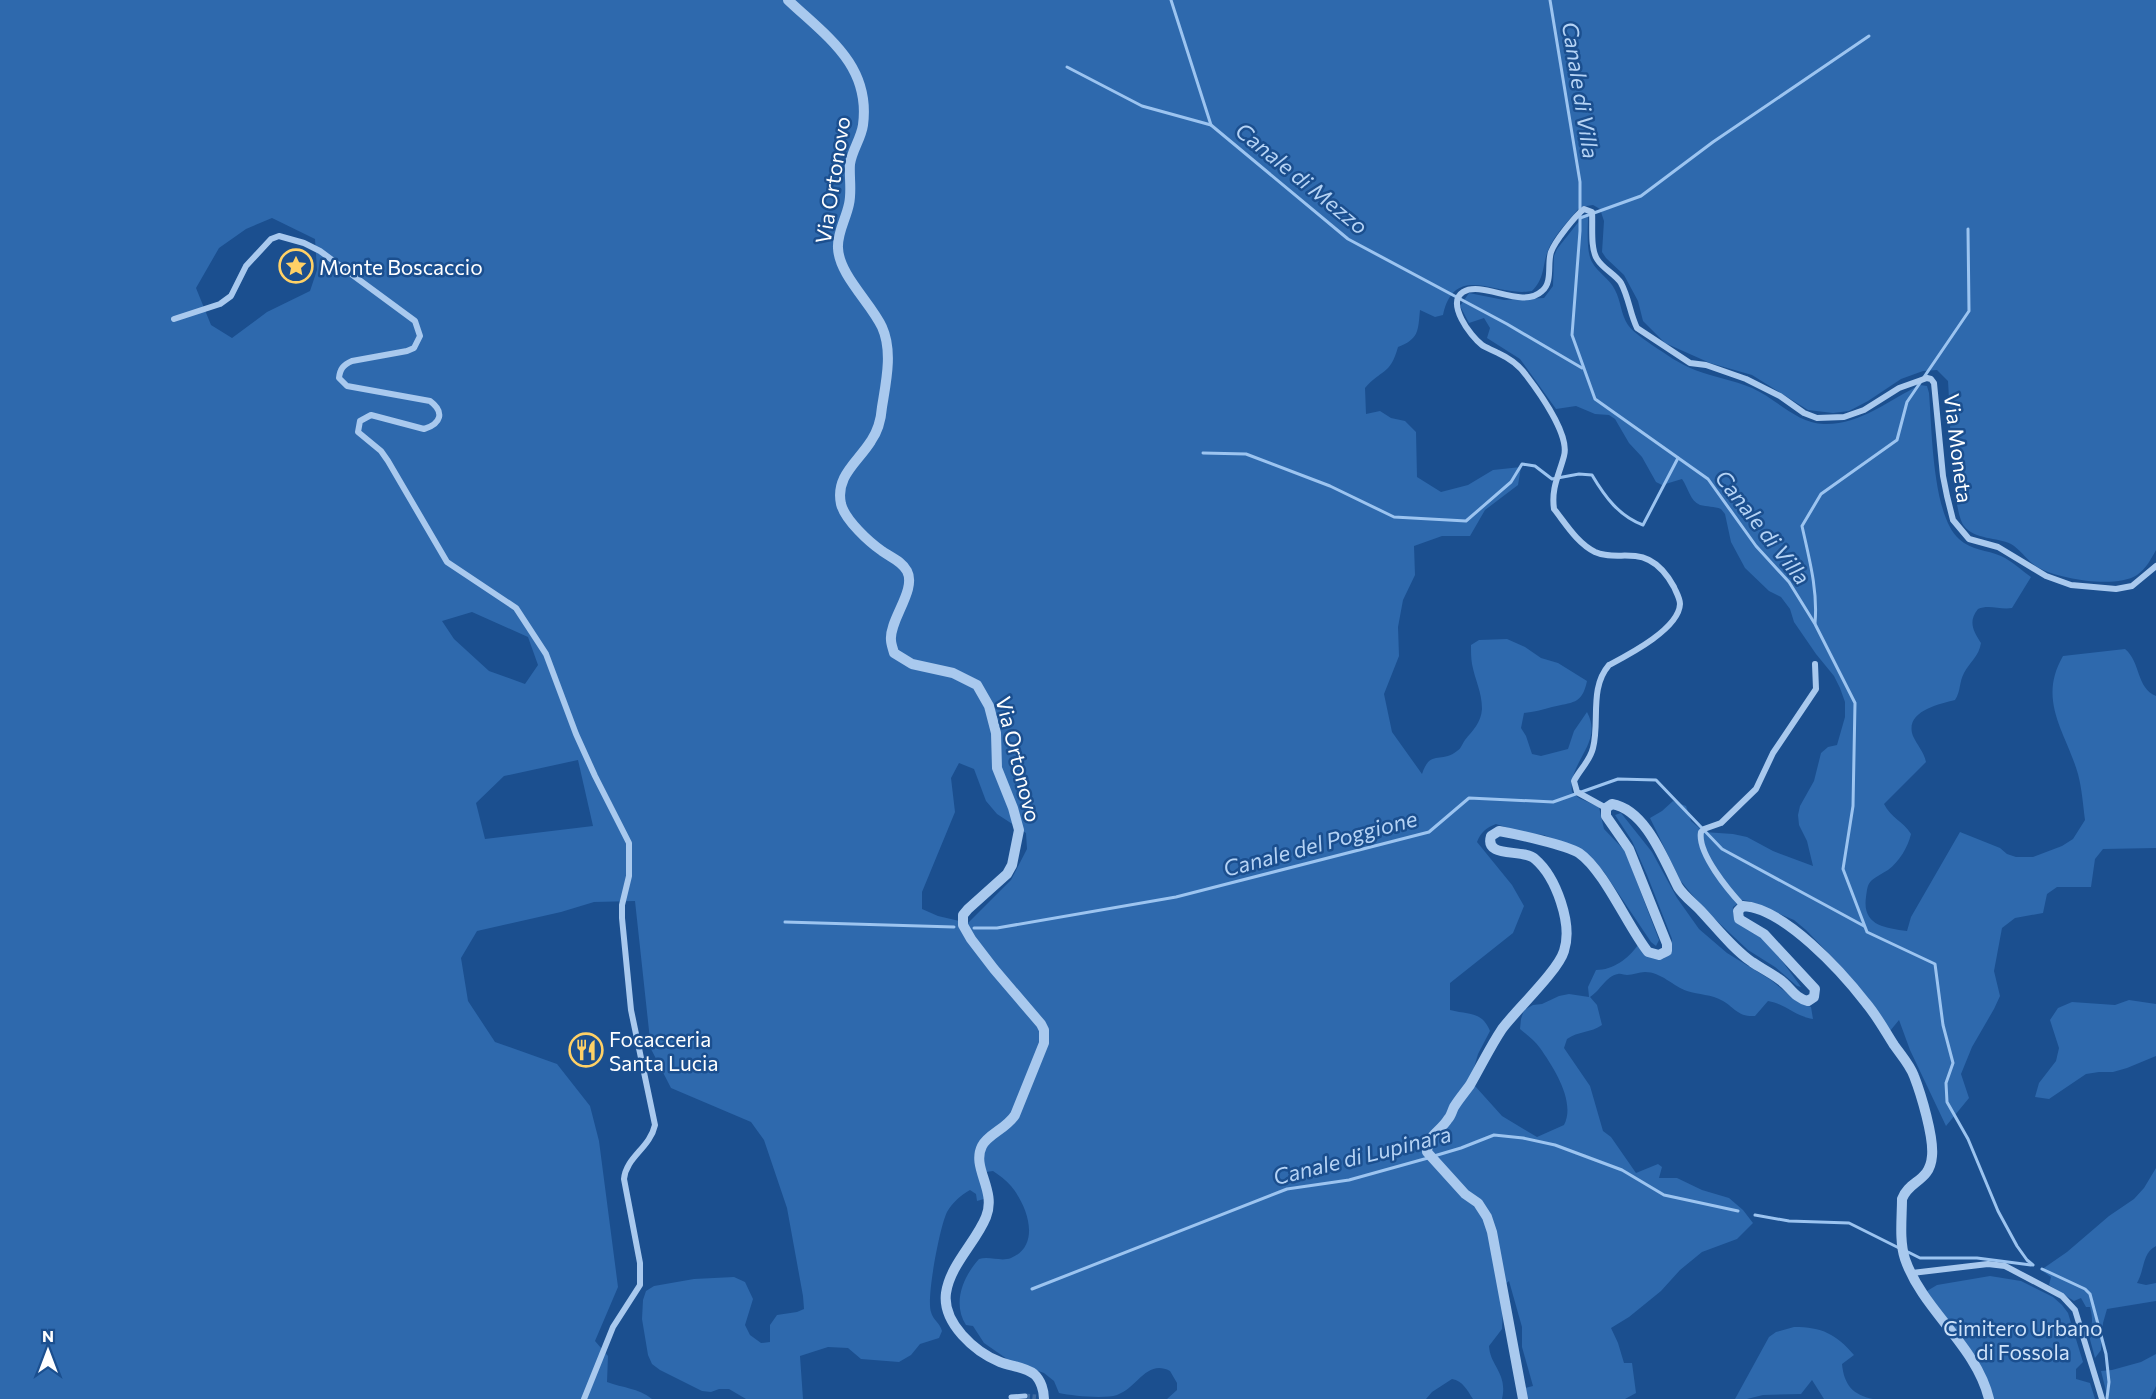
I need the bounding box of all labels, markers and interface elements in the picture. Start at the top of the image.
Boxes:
water label: Canale di Villa [1557,20,1605,160]
street label: Via Ortonovo [810,115,854,245]
water label: Canale di Mezzo [1230,116,1374,240]
place icon: Monte Boscaccio [278,248,314,284]
place label: Monte Boscaccio [319,254,483,279]
street label: Via Moneta [1940,392,1978,504]
water label: Canale di Villa [1710,464,1816,590]
street label: Via Ortonovo [991,694,1047,824]
water label: Canale del Poggione [1220,804,1420,882]
place label: Focacceria Santa Lucia [609,1026,718,1075]
restaurant icon: Focacceria Santa Lucia [568,1032,604,1068]
water label: Canale di Lupinara [1270,1120,1454,1190]
park label: Cimitero Urbano di Fossola [1943,1315,2103,1364]
north arrow [18,1321,78,1381]
text: N [42,1326,54,1345]

